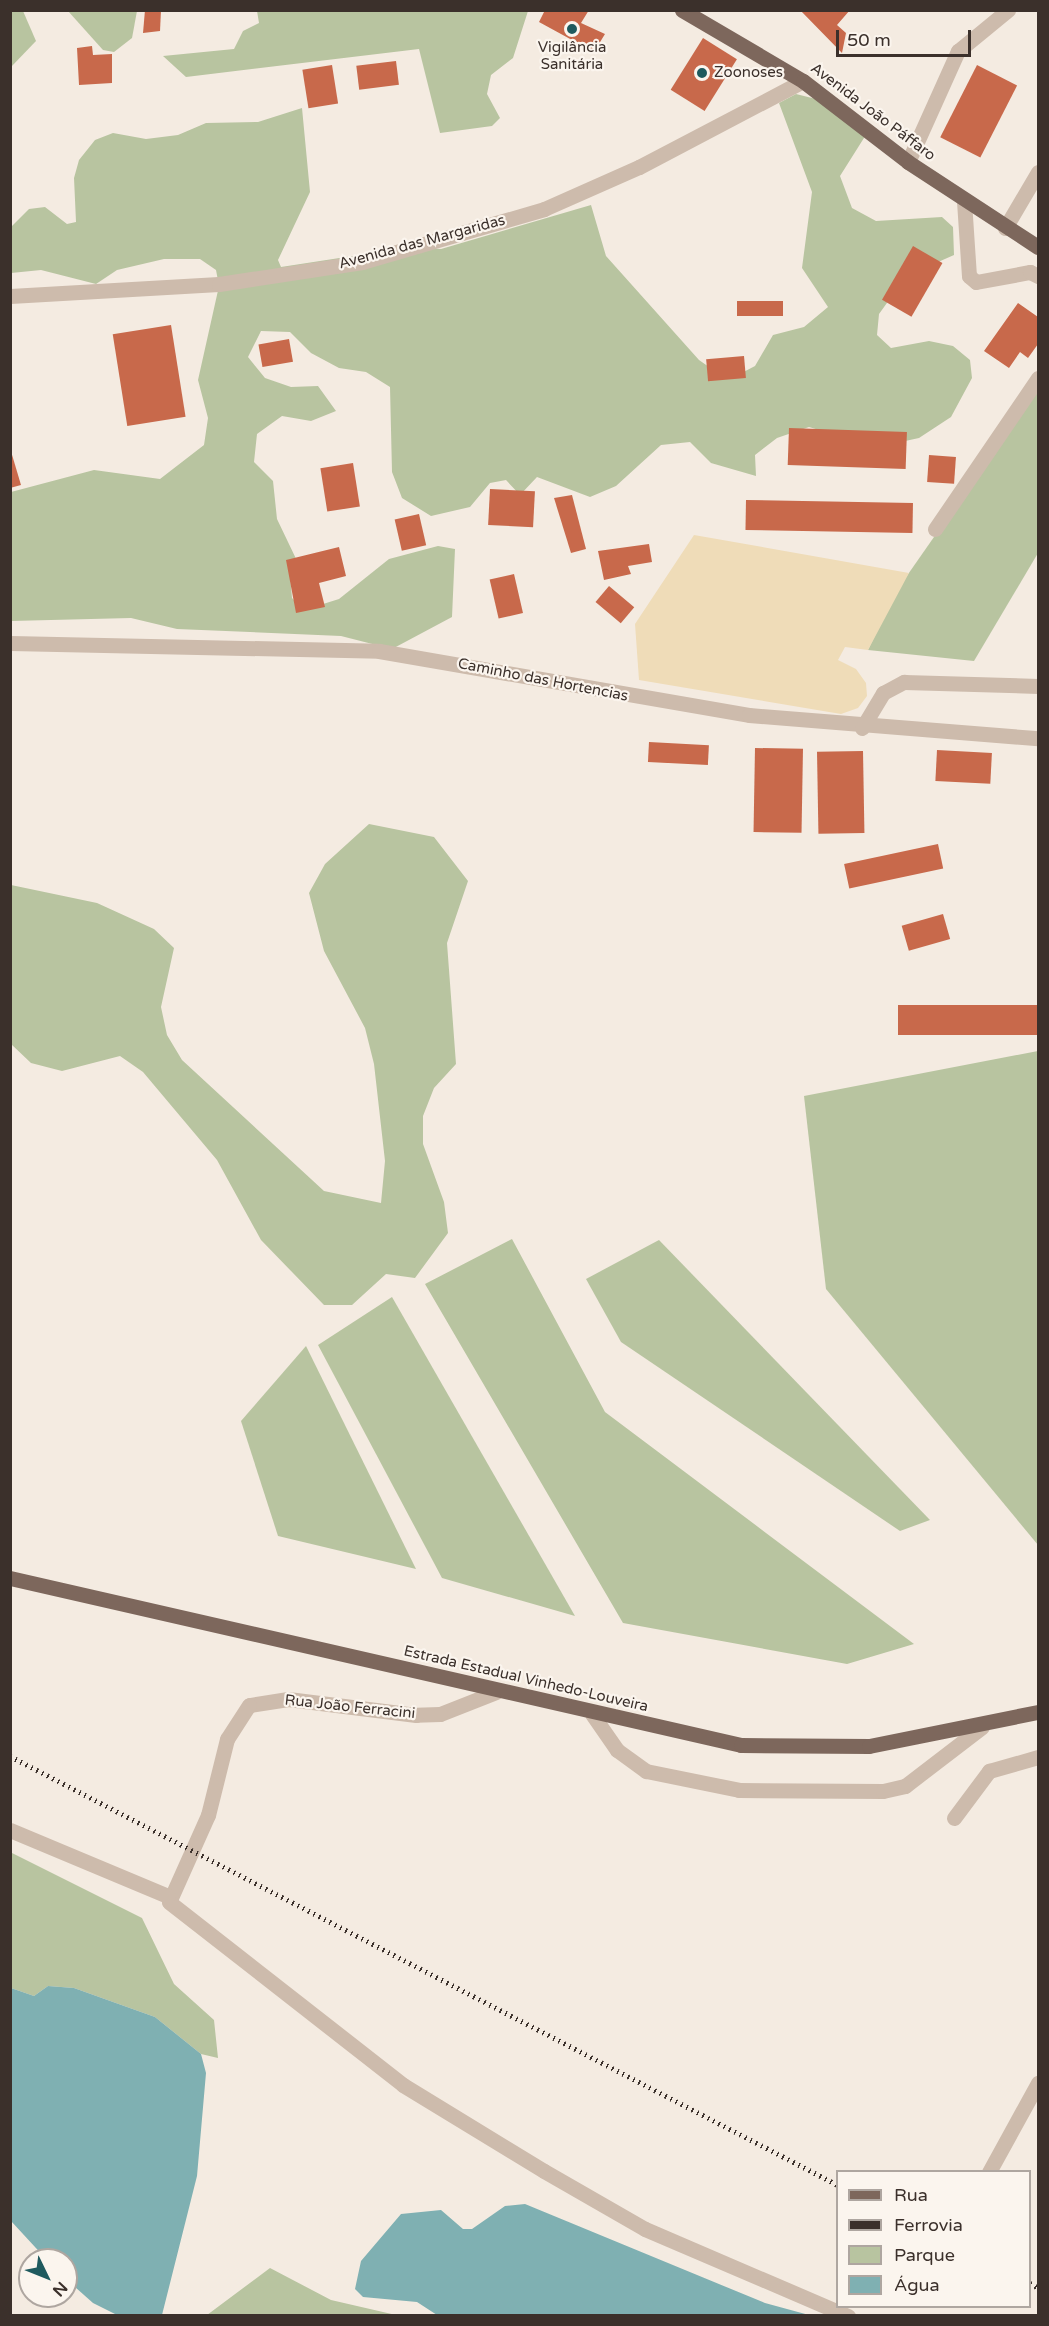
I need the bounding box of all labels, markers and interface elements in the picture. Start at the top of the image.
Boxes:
scale bar [839,18,974,56]
marker: Vigilância Sanitária [565,22,579,36]
text: 50 m [847,29,891,51]
place label: Vigilância Sanitária [538,38,606,73]
street label: Avenida João Páffaro [807,59,939,165]
place label: Zoonoses [714,64,783,82]
marker: Zoonoses [695,66,709,80]
street label: Avenida das Margaridas [337,211,507,273]
street label: Caminho das Hortencias [456,655,630,705]
street label: Estrada Estadual Vinhedo-Louveira [402,1642,650,1716]
street label: Rua João Ferracini [284,1691,416,1723]
legend [836,2170,1031,2308]
text: Rua [894,2184,928,2206]
text: Ferrovia [894,2214,963,2236]
text: Parque [894,2244,955,2266]
north arrow [18,2248,78,2308]
text: Água [894,2274,940,2296]
text: N [48,2277,71,2300]

